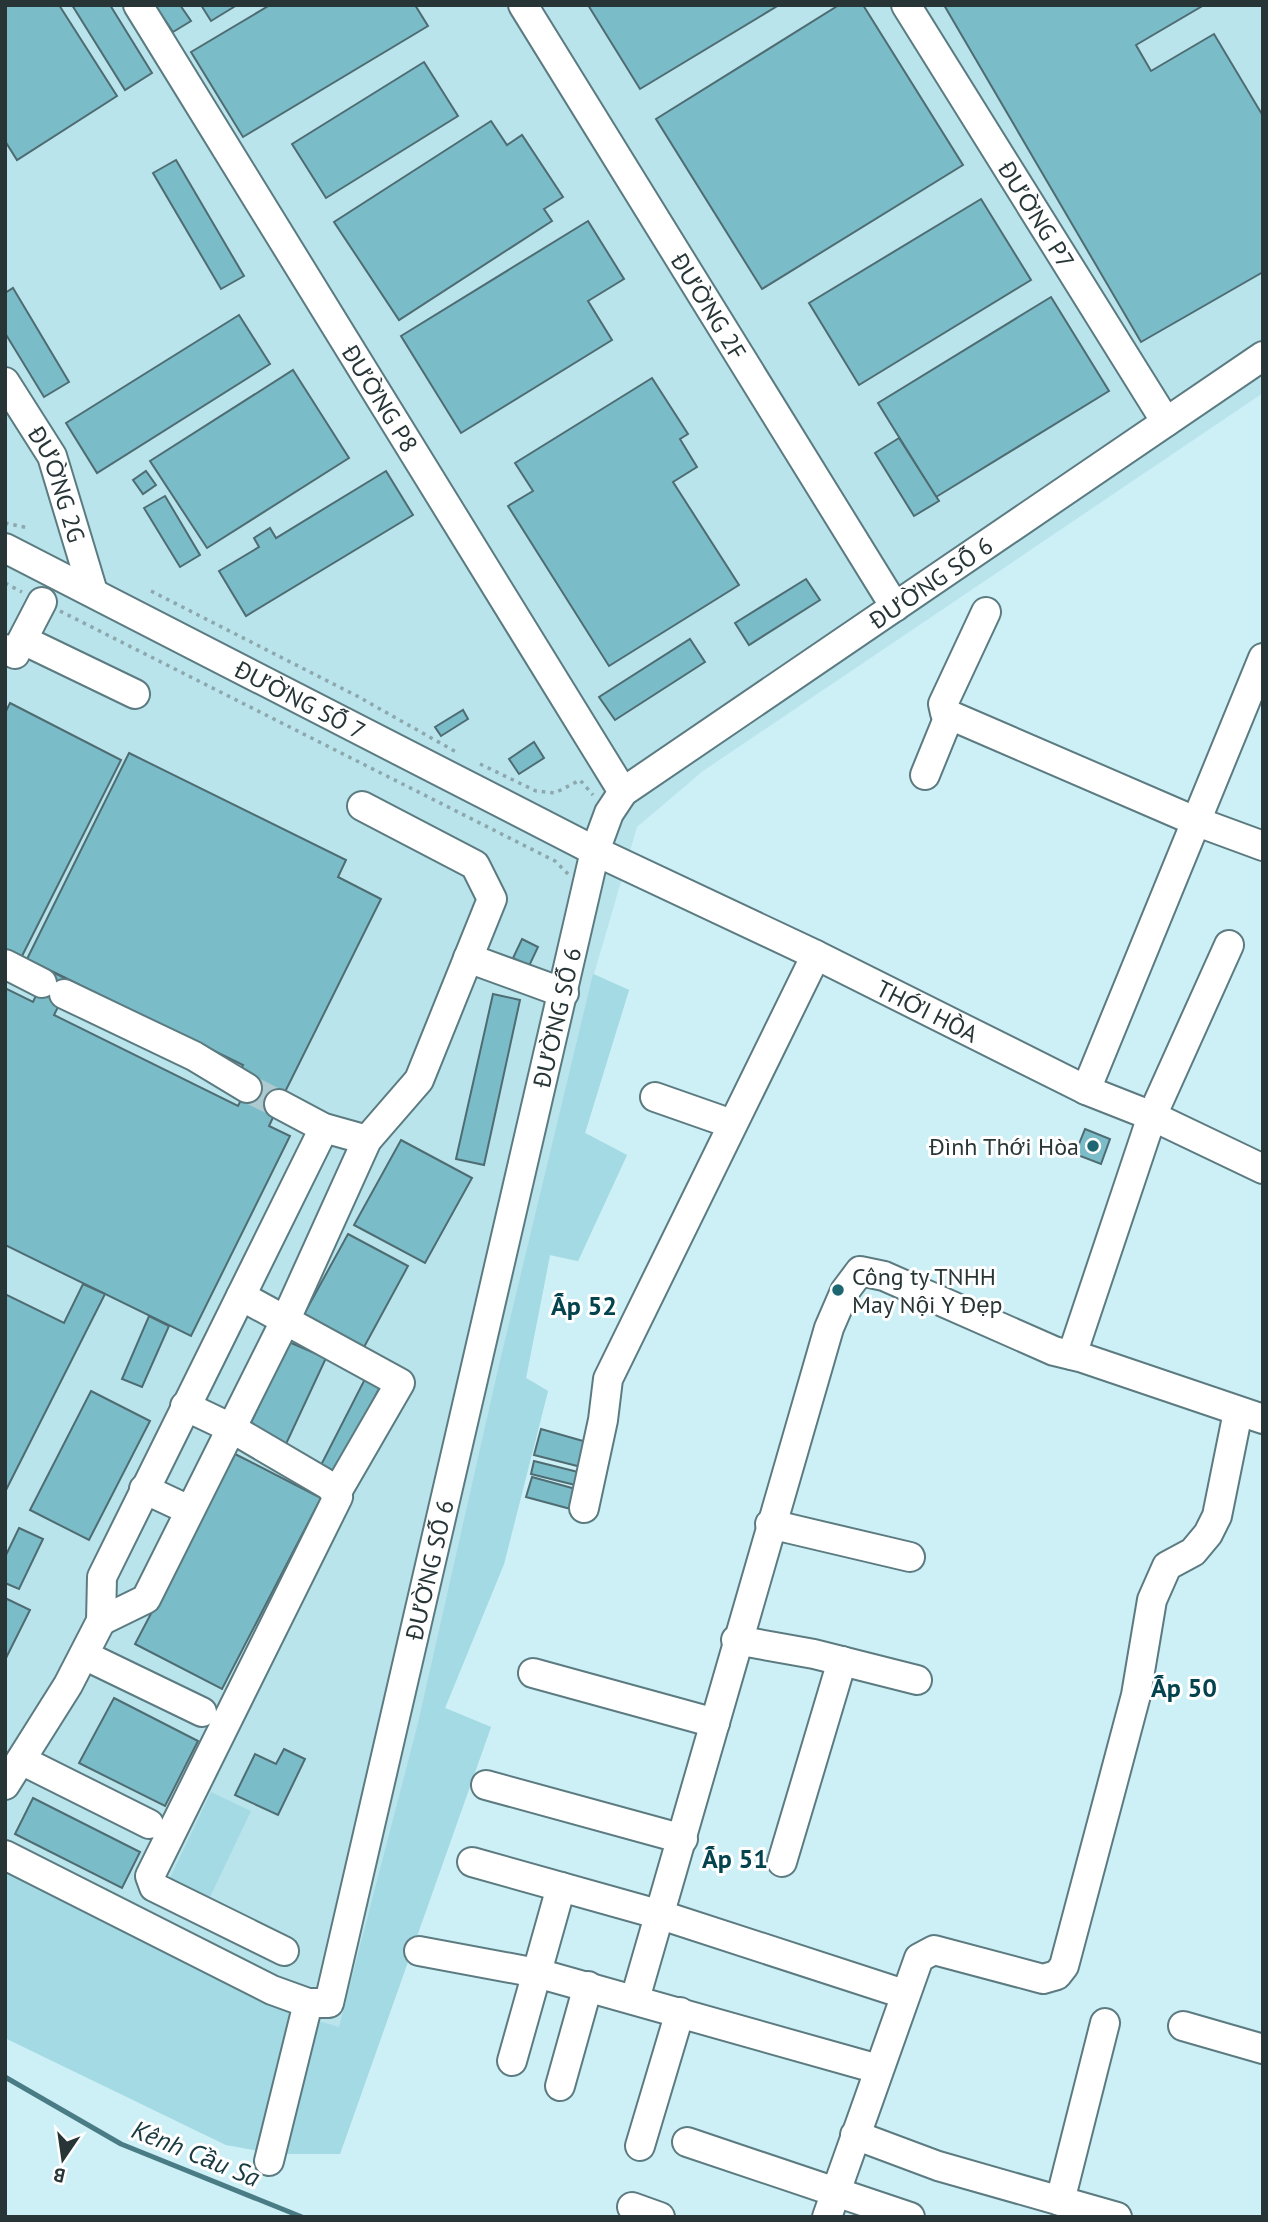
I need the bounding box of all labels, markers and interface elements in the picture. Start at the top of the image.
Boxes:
street label: ĐƯỜNG P7 [991,154,1082,274]
street label: ĐƯỜNG 2F [664,246,754,365]
street label: ĐƯỜNG P8 [335,338,425,458]
street label: ĐƯỜNG 2G [21,419,93,546]
street label: ĐƯỜNG SỐ 6 [862,529,999,636]
street label: ĐƯỜNG SỐ 7 [229,653,371,746]
street label: ĐƯỜNG SỐ 6 [525,944,588,1091]
street label: THỚI HÒA [871,972,983,1049]
place label: Đình Thới Hòa [928,1131,1079,1162]
marker: Đình Thới Hòa [1085,1138,1101,1154]
place label: Công ty TNHH May Nội Y Đẹp [852,1261,1003,1320]
marker: Công ty TNHH May Nội Y Đẹp [830,1282,846,1298]
district label: Ấp 52 [551,1289,617,1322]
street label: ĐƯỜNG SỐ 6 [398,1497,460,1644]
district label: Ấp 50 [1151,1671,1217,1704]
district label: Ấp 51 [702,1842,768,1875]
water label: Kênh Cầu Sa [127,2112,265,2194]
north arrow [28,2124,98,2194]
text: B [51,2163,67,2189]

